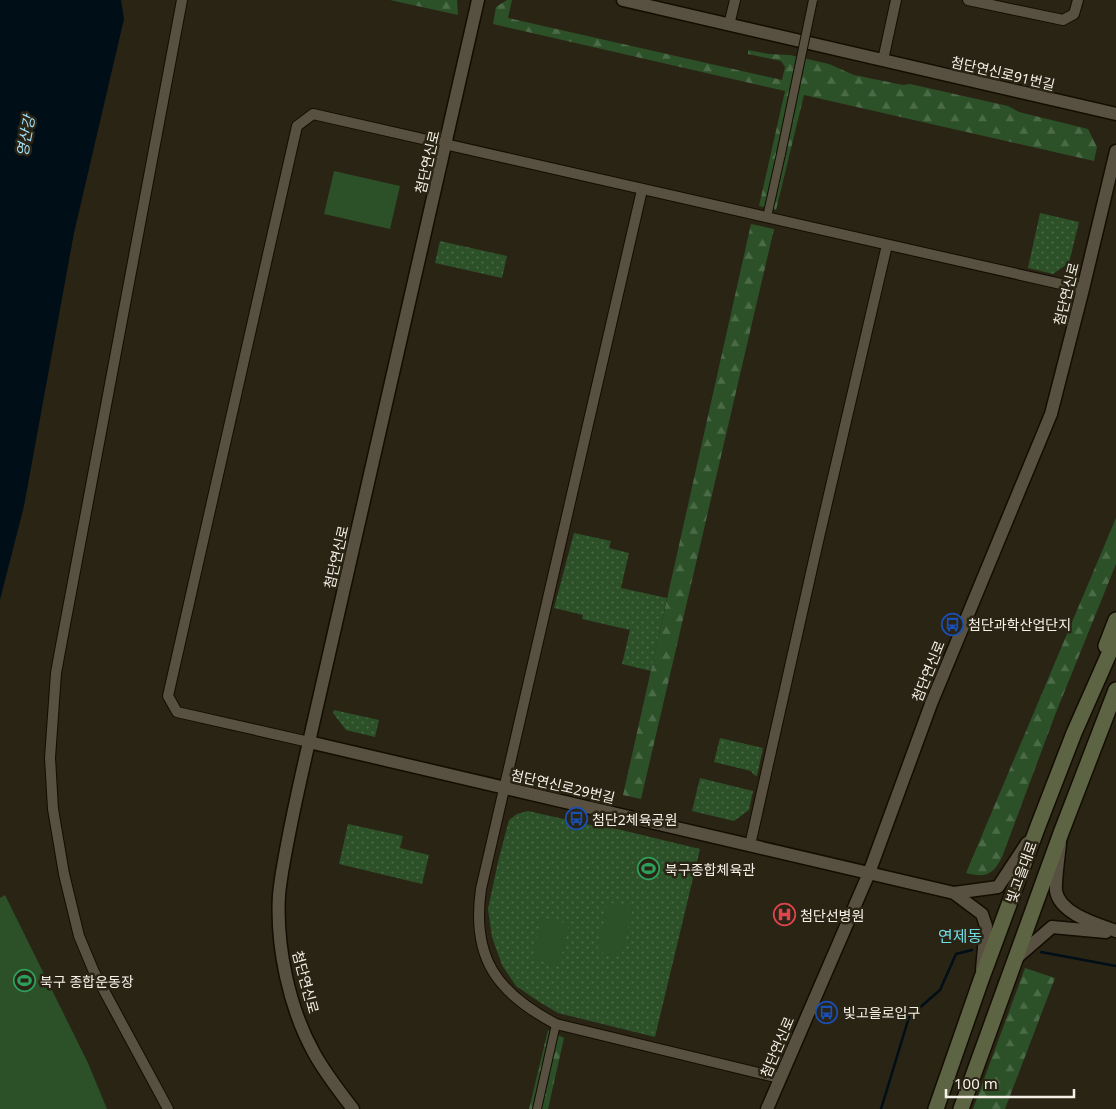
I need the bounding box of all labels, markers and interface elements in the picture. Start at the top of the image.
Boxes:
street label: 첨단연신로91번길 [949,52,1057,94]
water label: 영산강 [11,112,39,158]
street label: 첨단연신로 [410,128,444,196]
street label: 첨단연신로 [1049,260,1083,328]
street label: 첨단연신로 [319,523,353,591]
bus stop icon: 첨단과학산업단지 [940,612,964,636]
place label: 첨단과학산업단지 [968,615,1071,634]
street label: 첨단연신로 [907,637,949,704]
street label: 첨단연신로29번길 [509,765,617,807]
bus stop icon: 첨단2체육공원 [564,807,588,831]
place label: 첨단2체육공원 [592,810,677,829]
street label: 빛고을대로 [1001,838,1041,906]
sports icon: 북구종합체육관 [637,857,661,881]
place label: 북구종합체육관 [665,860,755,879]
hospital icon: 첨단선병원 [772,903,796,927]
place label: 첨단선병원 [800,906,864,925]
district label: 연제동 [938,925,982,947]
street label: 첨단연신로 [288,948,324,1016]
sports icon: 북구 종합운동장 [12,969,36,993]
place label: 북구 종합운동장 [40,972,134,991]
bus stop icon: 빛고을로입구 [815,1000,839,1024]
place label: 빛고을로입구 [843,1003,920,1022]
street label: 첨단연신로 [756,1014,798,1080]
scale bar [946,1066,1074,1098]
text: 100 m [954,1073,998,1093]

